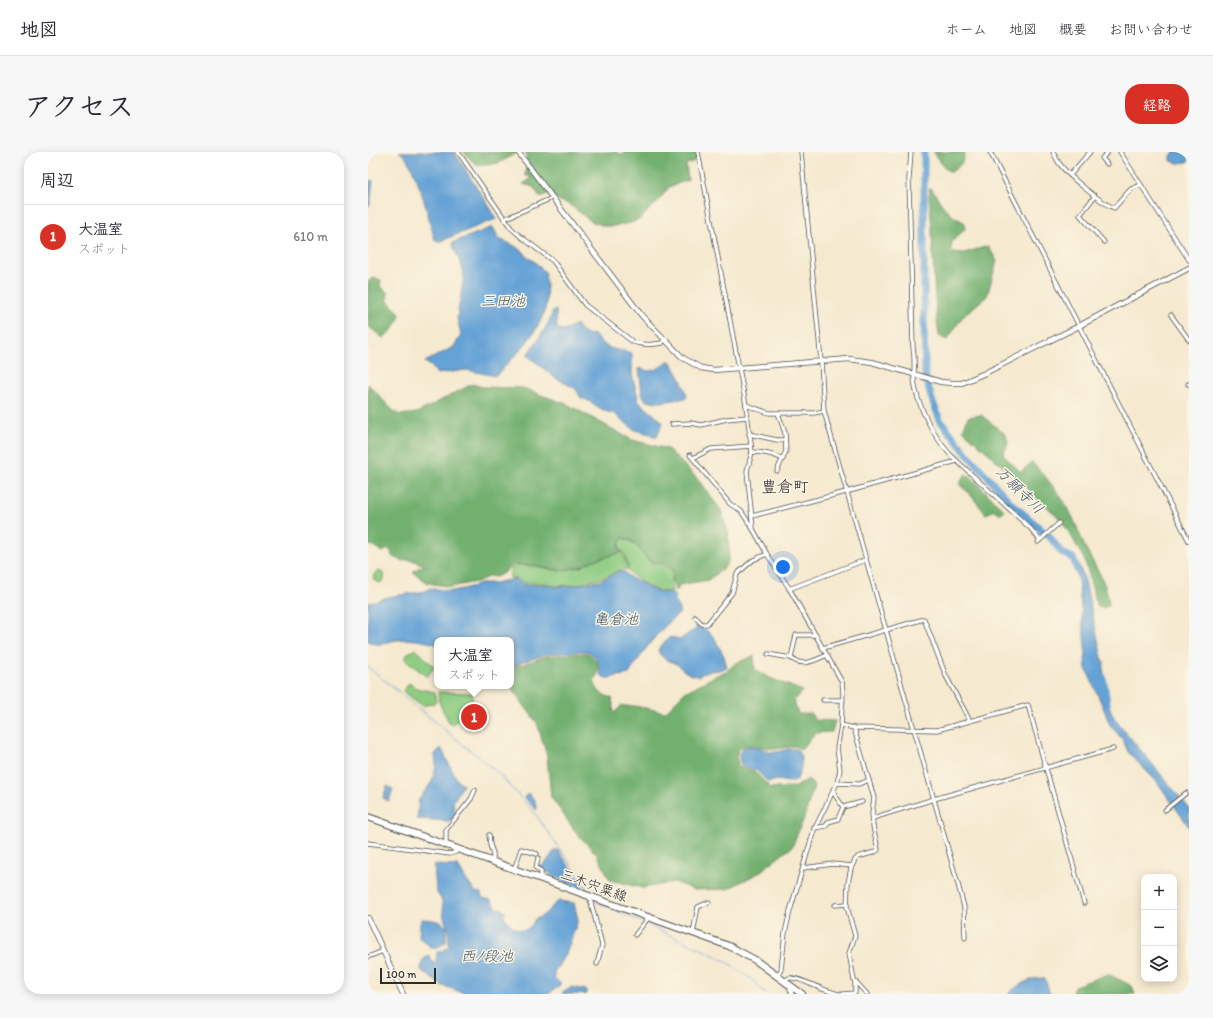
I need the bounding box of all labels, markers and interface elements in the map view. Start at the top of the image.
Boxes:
text: 地図 [20,18,58,41]
text: ホーム [946,21,987,38]
text: 地図 [1009,21,1037,38]
text: 概要 [1059,21,1087,38]
text: お問い合わせ [1109,21,1193,38]
button: 経路 [1125,84,1189,124]
text: アクセス [24,89,134,123]
text: 周辺 [40,170,74,190]
text: 大温室 [78,220,123,238]
text: 1 [50,229,56,244]
text: 610 m [293,229,328,244]
text: スポット [78,241,130,256]
water label: 三田池 [480,292,526,310]
water label: 万願寺川 [992,462,1048,518]
district label: 豊倉町 [761,477,809,496]
your location [773,557,793,577]
water label: 亀倉池 [593,610,639,628]
popup [434,637,514,689]
text: 大温室 [448,646,493,664]
text: スポット [448,667,500,682]
pin: 1 [461,702,487,732]
street label: 三木宍粟線 [558,866,630,905]
map controls [1141,874,1177,982]
button: + [1141,874,1177,910]
button: − [1141,910,1177,946]
button: layers [1141,946,1177,982]
water label: 西ﾉ段池 [461,947,514,965]
scale bar [380,966,436,985]
text: 100 m [386,968,416,981]

